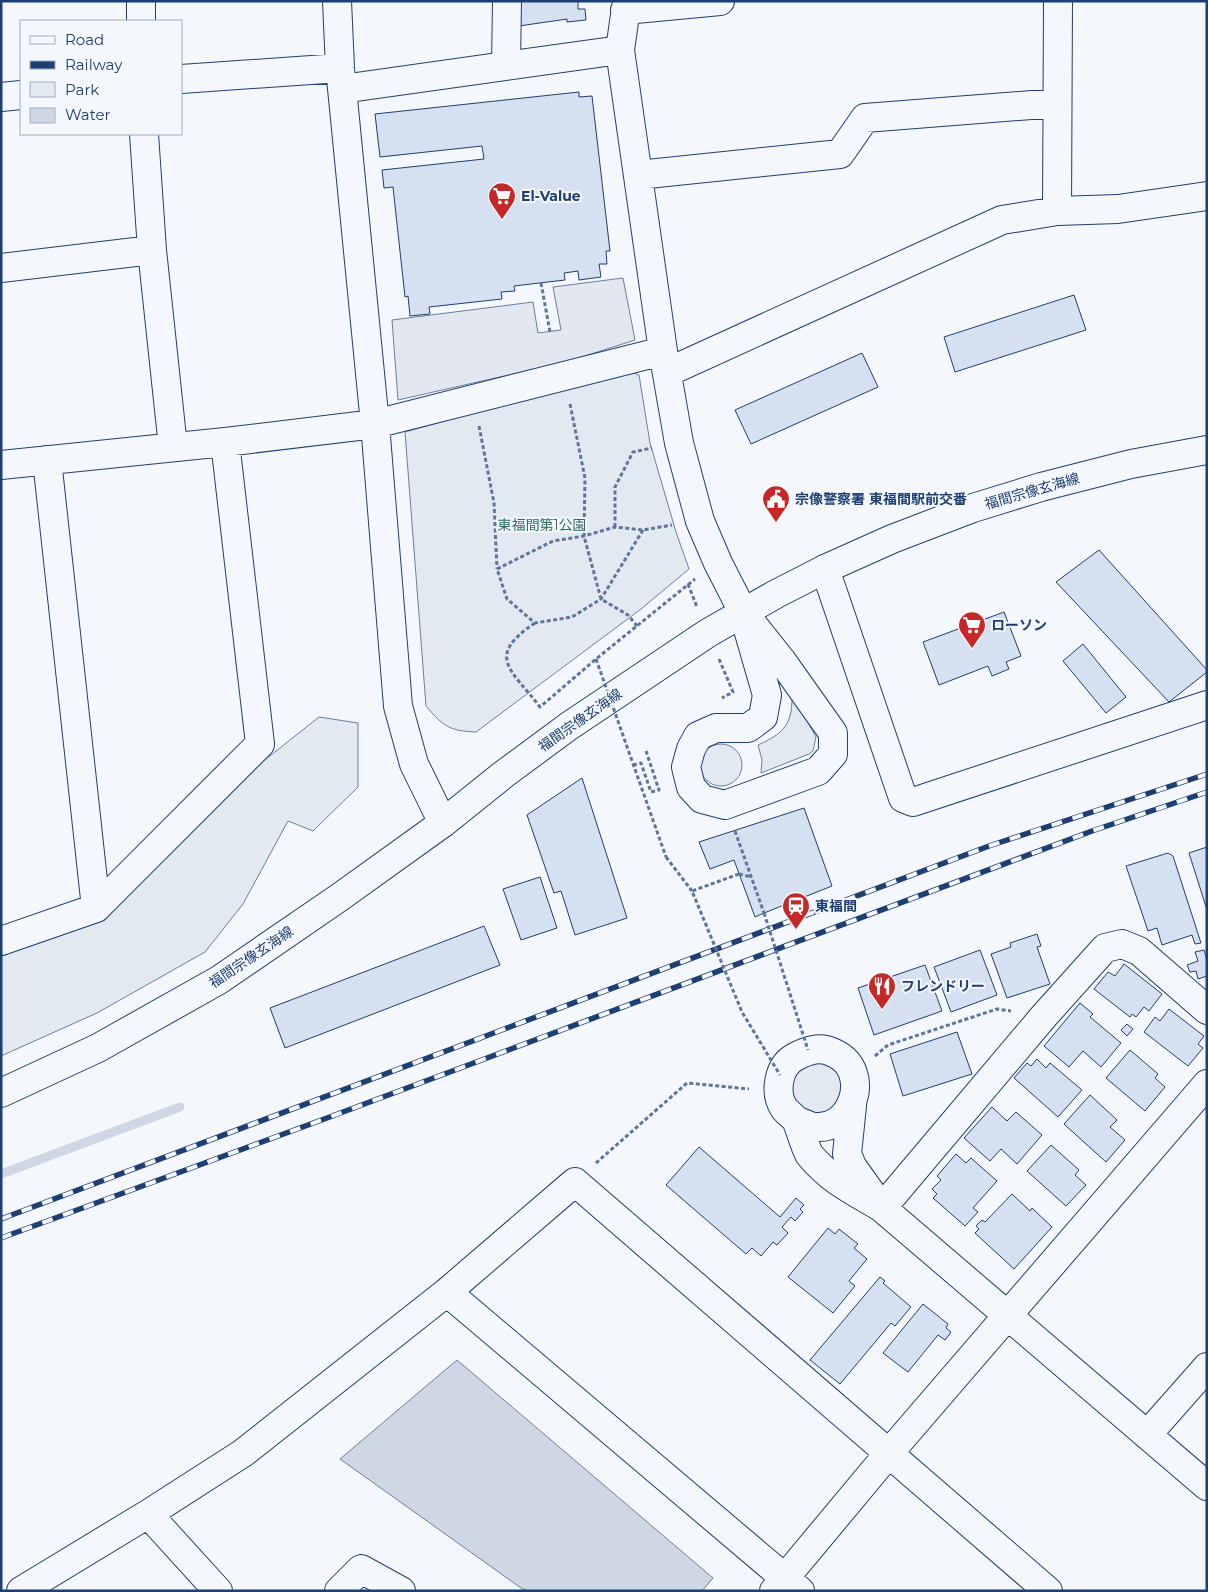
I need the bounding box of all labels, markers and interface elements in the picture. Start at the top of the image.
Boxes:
legend [20,20,182,135]
text: Road [65,30,104,49]
text: Railway [65,55,123,74]
text: Park [65,80,99,99]
text: Water [65,105,111,124]
supermarket icon: El-Value [487,181,517,220]
place label: El-Value [521,187,581,205]
street label: 福間宗像玄海線 [982,469,1082,513]
public building icon: 宗像警察署 東福間駅前交番 [761,484,791,523]
place label: 宗像警察署 東福間駅前交番 [795,490,967,508]
park label: 東福間第1公園 [497,516,587,534]
supermarket icon: ローソン [957,610,987,649]
place label: ローソン [991,616,1047,634]
street label: 福間宗像玄海線 [535,685,625,755]
station icon: 東福間 [781,891,811,930]
place label: 東福間 [815,897,857,915]
street label: 福間宗像玄海線 [205,922,297,992]
restaurant icon: フレンドリー [867,971,897,1010]
place label: フレンドリー [901,977,985,995]

